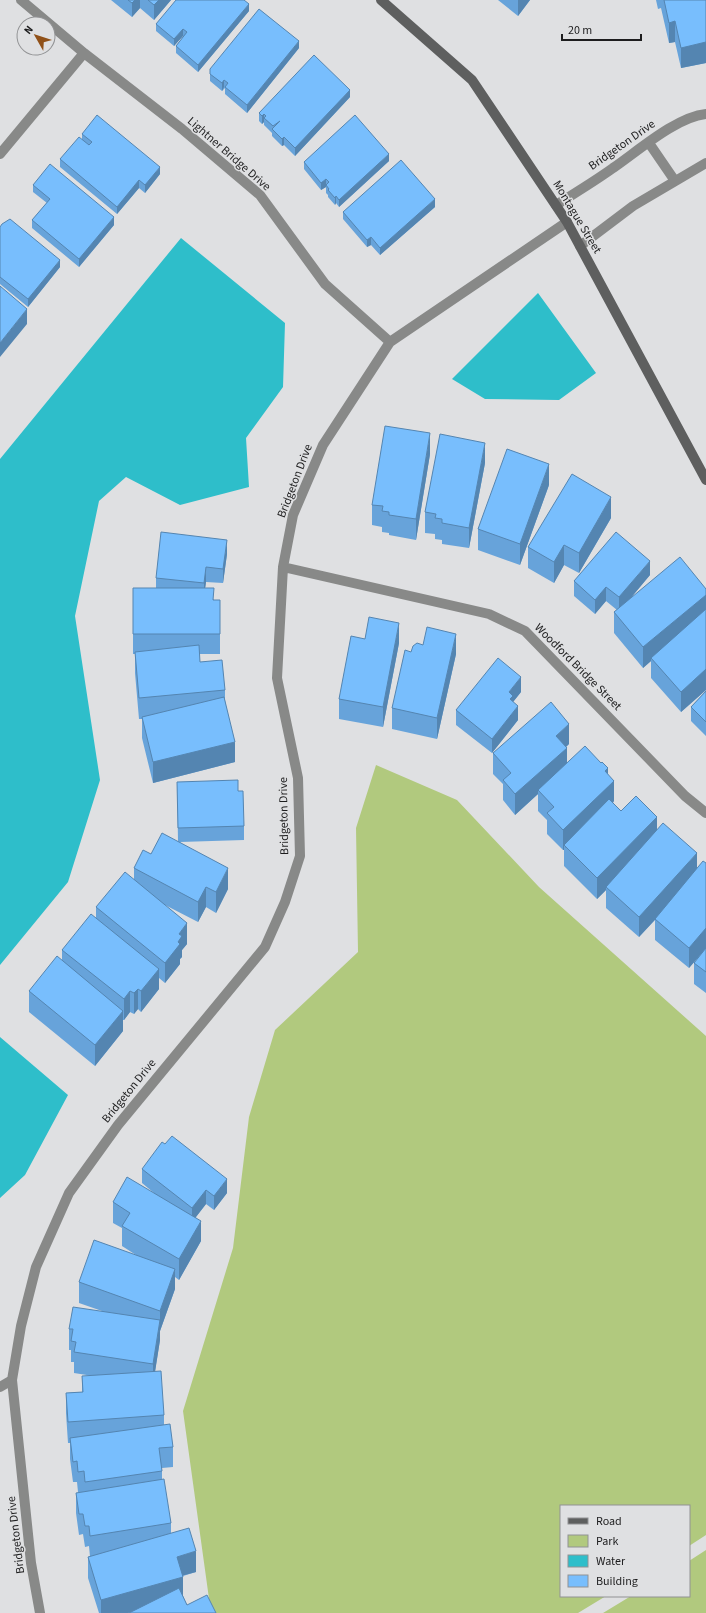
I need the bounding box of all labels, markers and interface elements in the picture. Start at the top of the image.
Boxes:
north arrow [16,16,56,56]
scale bar [562,16,641,42]
text: N [20,22,37,38]
text: 20 m [568,22,592,39]
street label: Lightner Bridge Drive [184,113,274,195]
street label: Bridgeton Drive [585,116,659,174]
street label: Montague Street [548,177,606,257]
street label: Bridgeton Drive [273,442,317,520]
street label: Woodford Bridge Street [531,620,625,714]
street label: Bridgeton Drive [275,777,293,855]
street label: Bridgeton Drive [98,1055,160,1127]
street label: Bridgeton Drive [3,1495,29,1575]
legend [560,1505,690,1597]
text: Road [596,1513,622,1530]
text: Park [596,1533,618,1550]
text: Water [596,1553,626,1570]
text: Building [596,1573,638,1590]

